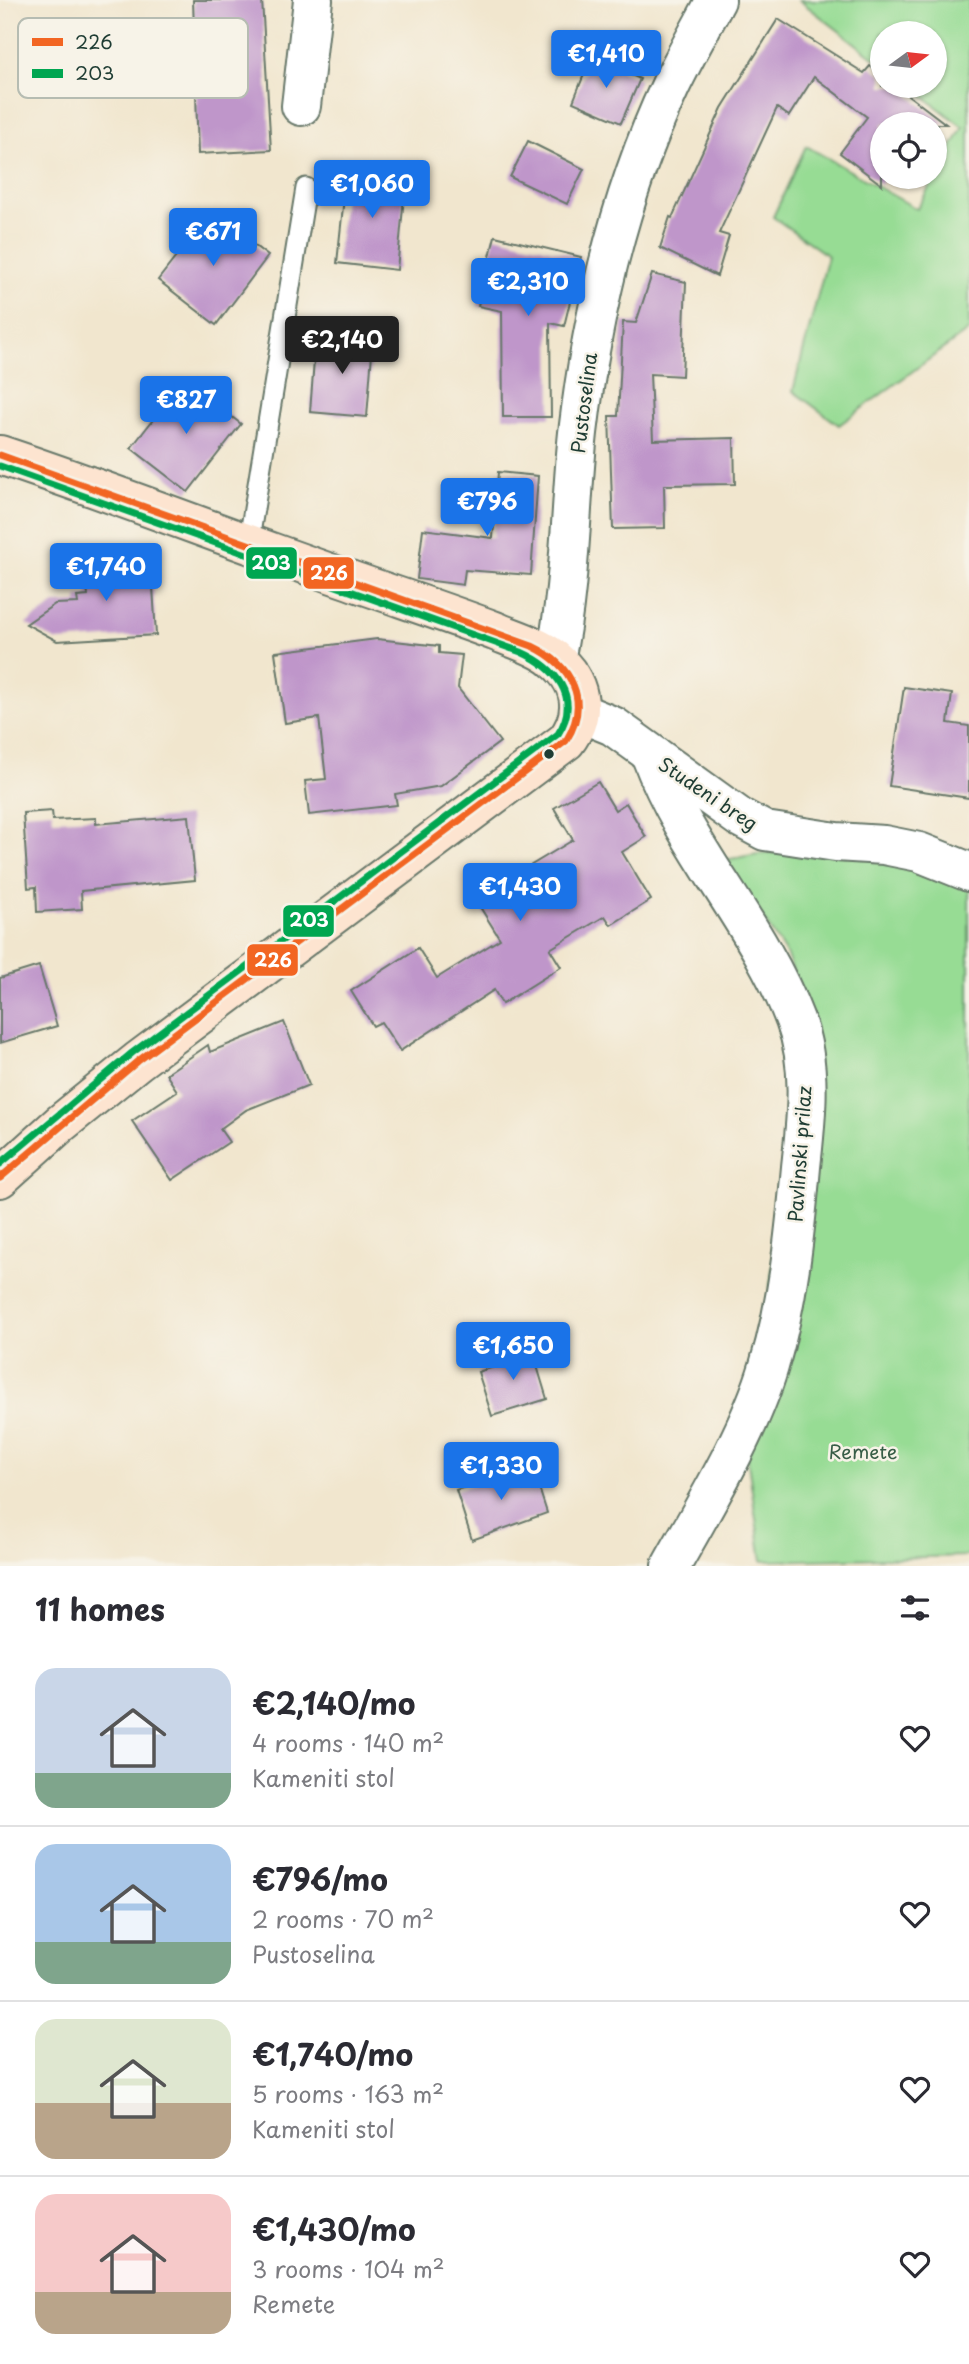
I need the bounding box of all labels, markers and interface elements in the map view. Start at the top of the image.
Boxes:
legend [18,18,248,98]
north arrow [870,21,947,98]
map controls [870,21,947,189]
text: 226 [75,27,113,55]
pin: €1,410 [549,31,663,90]
text: €1,410 [567,35,645,70]
text: 203 [75,58,114,86]
button: locate [870,112,947,189]
pin: €1,060 [315,160,429,220]
text: €1,060 [330,165,414,200]
pin: €671 [172,208,254,268]
text: €671 [185,213,241,248]
pin: €2,310 [471,258,585,318]
text: €2,310 [487,263,569,298]
pin: €2,140 [285,316,399,376]
text: €2,140 [301,321,383,356]
street label: Pustoselina [563,351,603,455]
pin: €827 [145,376,227,436]
text: €827 [156,381,216,416]
pin: €796 [446,478,528,538]
text: €796 [457,483,517,518]
pin: €1,740 [49,544,163,603]
line badge: 203 [245,546,298,580]
text: €1,740 [66,548,146,583]
text: 203 [251,548,291,576]
line badge: 226 [302,556,355,590]
text: 226 [310,558,348,586]
unlabelled marker [542,747,556,761]
street label: Studeni breg [653,750,764,837]
pin: €1,430 [463,864,577,923]
text: €1,430 [479,868,561,903]
line badge: 203 [282,904,335,938]
text: 203 [289,905,329,933]
line badge: 226 [246,943,299,977]
text: 226 [254,945,292,973]
street label: Pavlinski prilaz [780,1085,818,1223]
pin: €1,650 [456,1322,570,1382]
text: €1,650 [472,1327,554,1362]
park label: Remete [829,1437,897,1465]
pin: €1,330 [444,1442,558,1502]
text: €1,330 [460,1447,542,1482]
text: 11 homes [35,1586,165,1631]
icon: filters [896,1589,934,1627]
text: €2,140/mo [252,1680,415,1725]
icon: home [91,1696,175,1780]
icon: heart [896,1719,934,1757]
text: 4 rooms · 140 m² [252,1725,444,1760]
text: Kameniti stol [252,1760,395,1795]
text: €796/mo [252,1856,388,1901]
icon: home [91,1872,175,1956]
icon: heart [896,1895,934,1933]
text: 2 rooms · 70 m² [252,1901,434,1936]
text: Pustoselina [252,1936,375,1971]
text: €1,740/mo [252,2031,413,2076]
icon: home [91,2047,175,2131]
icon: heart [896,2070,934,2108]
text: 5 rooms · 163 m² [252,2076,444,2111]
text: Kameniti stol [252,2111,395,2146]
text: €1,430/mo [252,2206,416,2251]
icon: home [91,2222,175,2306]
icon: heart [896,2245,934,2283]
text: 3 rooms · 104 m² [252,2251,445,2286]
text: Remete [252,2286,335,2321]

